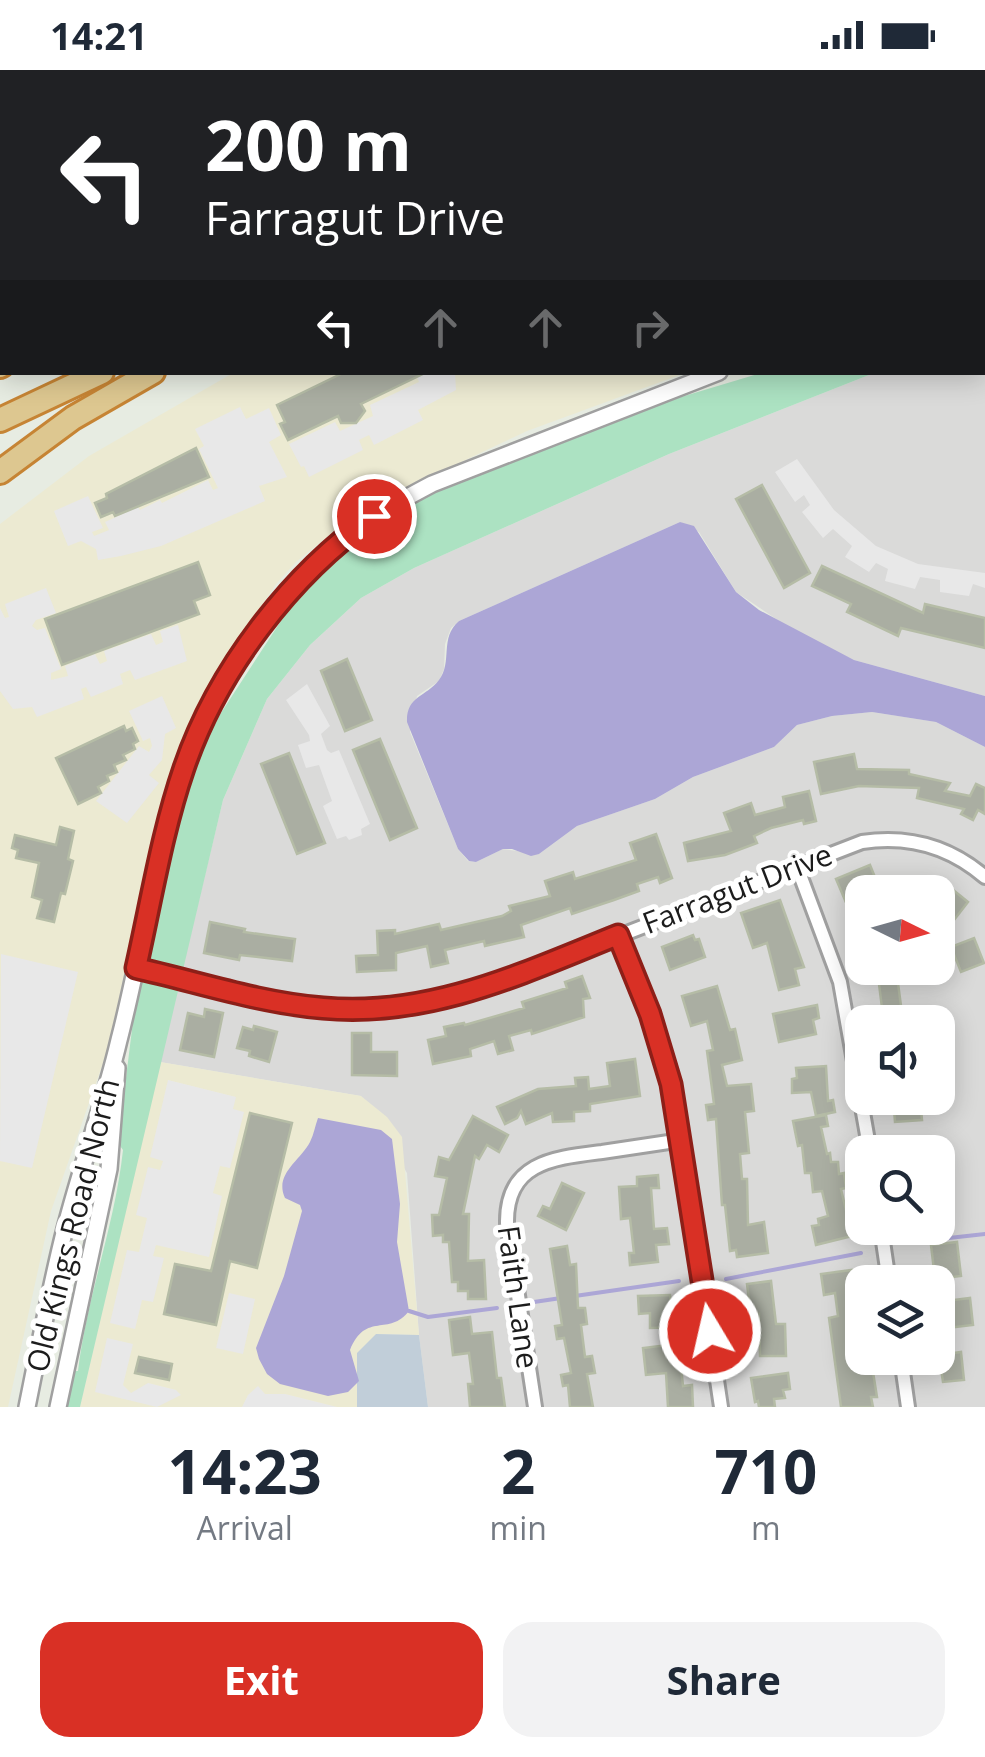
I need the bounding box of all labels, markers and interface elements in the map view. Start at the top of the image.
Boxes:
text: 14:21 [50,9,148,61]
text: 200 m [205,96,412,192]
icon: left [40,110,170,240]
text: Farragut Drive [205,187,505,248]
icon: left [308,300,363,355]
icon: ahead [413,300,468,355]
icon: ahead [518,300,573,355]
icon: right [623,300,678,355]
pin [332,474,417,559]
icon: arrive [347,489,402,544]
street label: Farragut Drive [636,833,838,943]
north arrow [845,875,955,985]
map controls [845,875,955,1375]
button: sound [845,1005,955,1115]
street label: Old Kings Road North [16,1074,128,1376]
button: search [845,1135,955,1245]
street label: Faith Lane [489,1223,549,1371]
button: layers [845,1265,955,1375]
position arrow [658,1279,762,1383]
text: 14:23 [168,1430,322,1512]
text: 2 [501,1430,535,1512]
text: 710 [714,1430,817,1512]
text: Arrival [197,1506,293,1549]
text: min [490,1506,547,1549]
text: m [751,1506,781,1549]
button: Exit [40,1622,483,1737]
button: Share [503,1622,945,1737]

